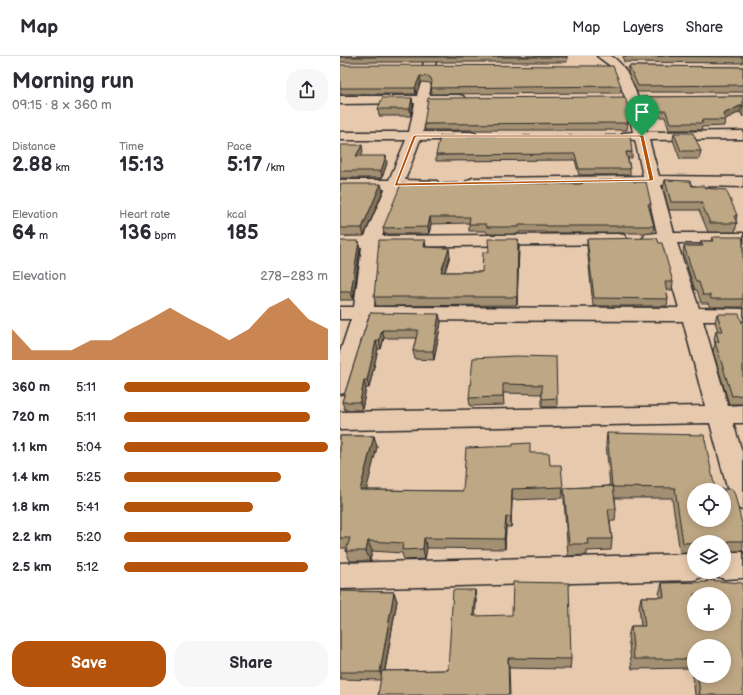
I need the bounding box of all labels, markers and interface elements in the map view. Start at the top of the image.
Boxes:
text: Map [20,16,58,39]
text: Map [572,19,600,36]
text: Layers [622,19,664,36]
text: Share [686,19,723,36]
text: Morning run [12,68,134,95]
button: share [286,69,328,111]
pin [625,95,659,136]
text: 09:15 · 8 × 360 m [12,97,112,113]
icon: arrive [631,101,653,123]
text: Distance [12,140,56,153]
text: Time [119,140,144,153]
text: Pace [227,140,252,153]
text: 2.88 [12,153,52,177]
text: 15:13 [119,153,164,177]
text: 5:17 [227,153,262,177]
text: km [52,161,70,174]
text: /km [262,161,285,174]
text: Elevation [12,208,58,221]
text: Heart rate [119,208,170,221]
text: kcal [227,208,246,221]
text: 64 [12,221,36,245]
text: 136 [119,221,152,245]
text: 185 [227,221,259,245]
text: m [36,229,48,242]
text: bpm [152,229,176,242]
text: Elevation [12,268,66,284]
text: 278–283 m [260,268,328,284]
text: 360 m [12,379,50,395]
text: 5:11 [76,379,96,395]
text: 720 m [12,409,49,425]
text: 5:11 [76,409,96,425]
text: 1.1 km [12,439,47,455]
text: 5:04 [76,439,102,455]
text: 1.4 km [12,469,49,485]
text: 5:25 [76,469,101,485]
map controls [687,483,731,683]
button: locate [687,483,731,527]
text: 1.8 km [12,499,50,515]
text: 5:41 [76,499,99,515]
text: 2.2 km [12,529,52,545]
text: 5:20 [76,529,101,545]
button: layers [687,535,731,579]
text: 2.5 km [12,559,52,575]
text: 5:12 [76,559,99,575]
button: + [687,587,731,631]
button: − [687,639,731,683]
button: Save [12,641,166,687]
button: Share [174,641,328,687]

